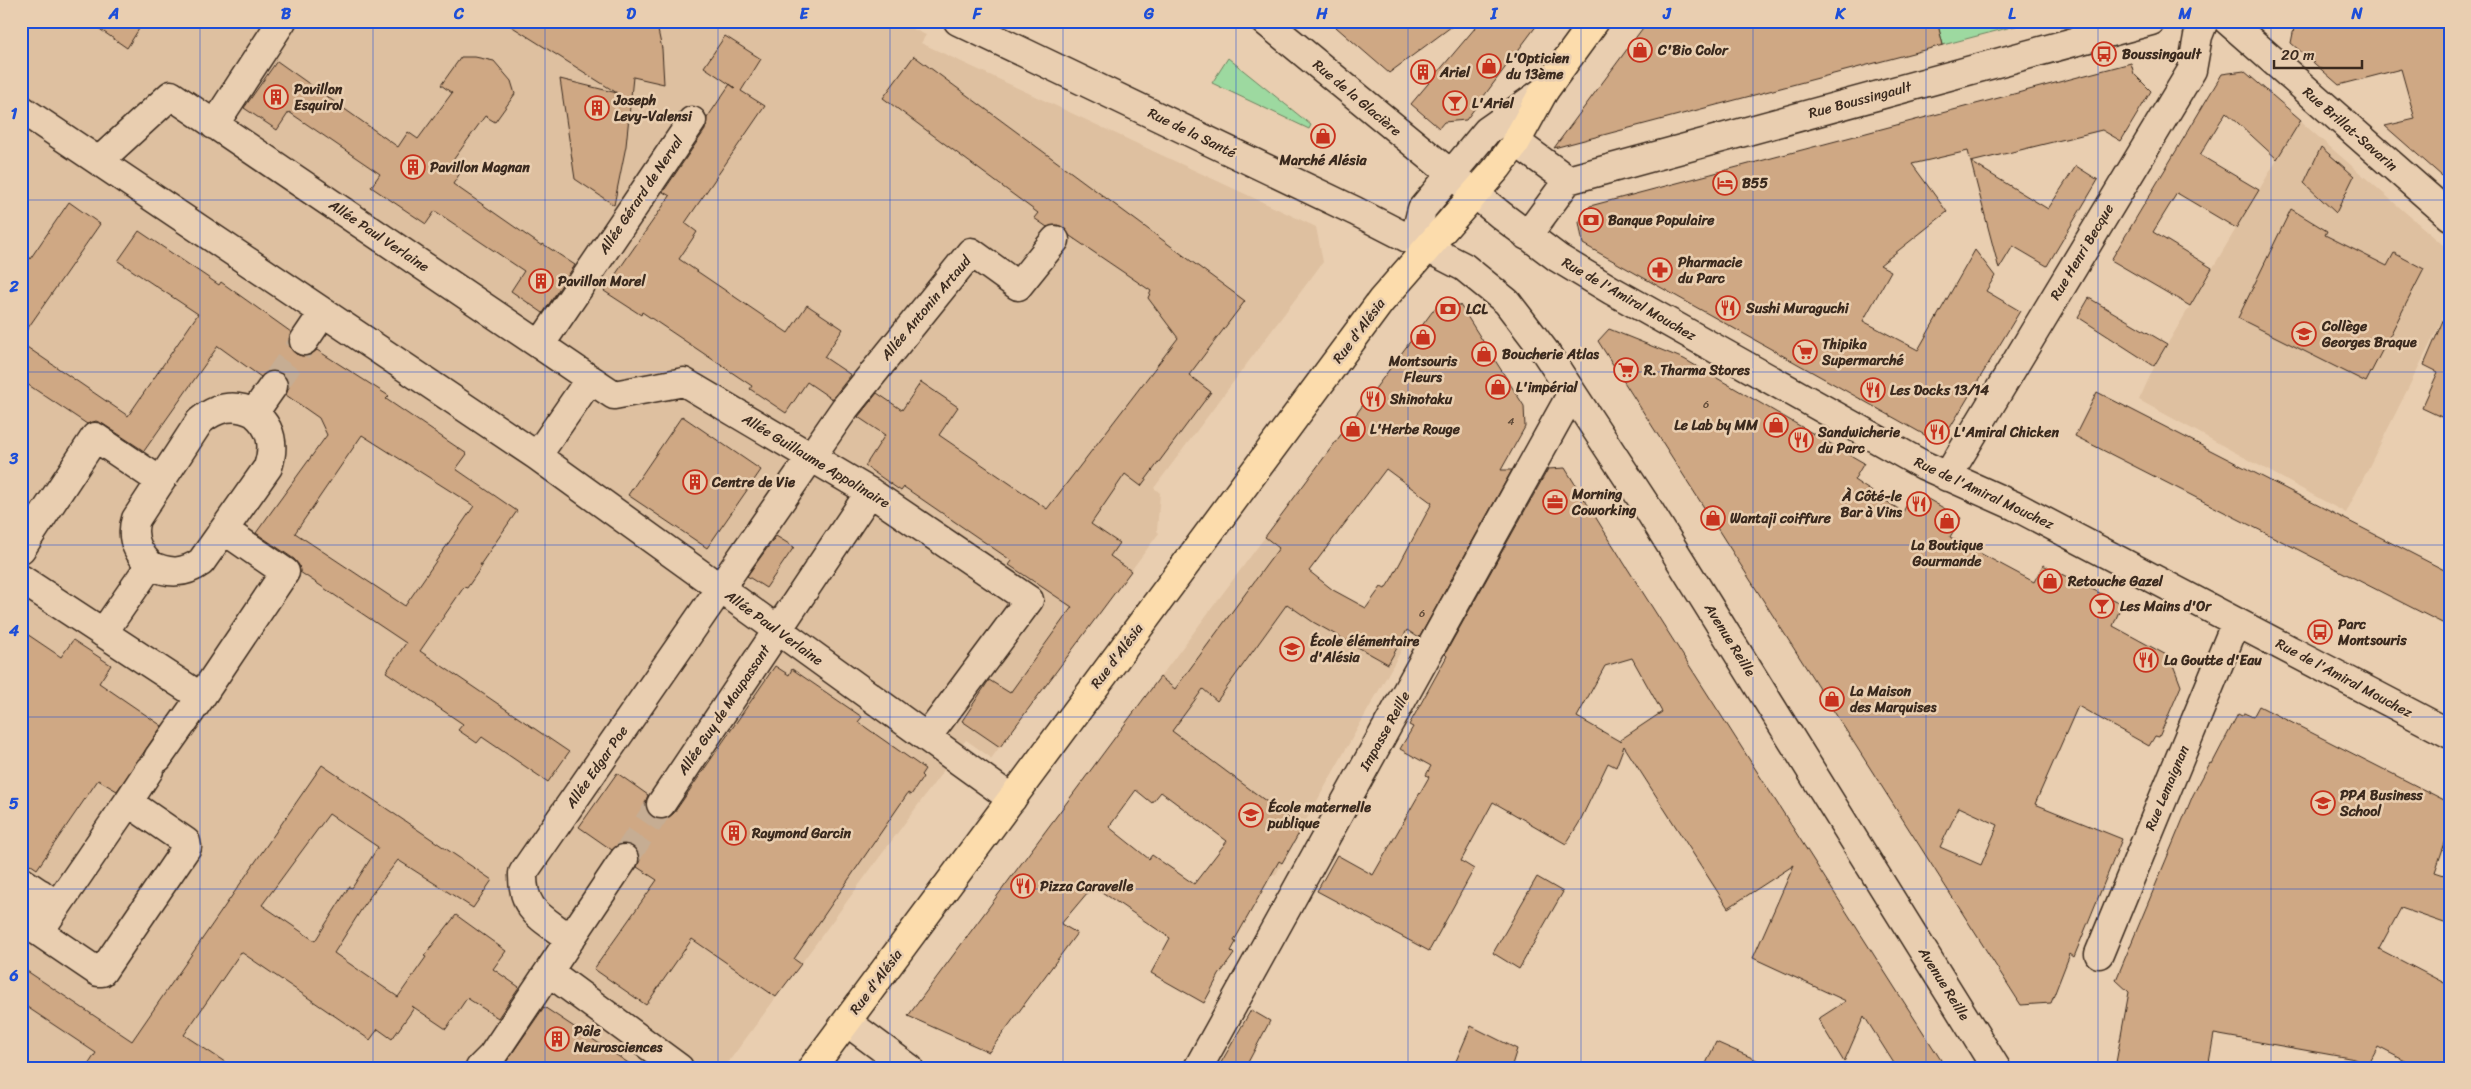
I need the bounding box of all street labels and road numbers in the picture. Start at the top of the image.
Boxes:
street label: Rue de la Glacière [1307,53,1407,143]
street label: Rue Boussingault [1806,74,1916,126]
street label: Rue Brillat-Savarin [2297,80,2404,178]
street label: Rue de la Santé [1143,101,1241,165]
street label: Allée Gérard de Nerval [591,130,691,260]
street label: Allée Paul Verlaine [323,192,434,279]
street label: Rue Henri Becque [2043,199,2121,305]
street label: Allée Antonin Artaud [874,249,979,367]
street label: Rue de l'Amiral Mouchez [1557,250,1701,348]
street label: Rue d'Alésia [1326,292,1393,369]
street label: Allée Guillaume Appolinaire [736,406,895,515]
street label: Rue de l'Amiral Mouchez [1910,450,2059,537]
street label: Allée Paul Verlaine [719,583,829,672]
street label: Avenue Reille [1697,597,1763,682]
street label: Rue d'Alésia [1084,617,1151,694]
street label: Rue de l'Amiral Mouchez [2271,631,2417,725]
street label: Allée Guy de Maupassant [670,639,778,781]
street label: Impasse Reille [1352,686,1417,776]
street label: Allée Edgar Poe [559,720,635,814]
street label: Rue Lemaignan [2138,741,2196,835]
street label: Avenue Reille [1911,941,1977,1026]
street label: Rue d'Alésia [843,943,910,1020]

